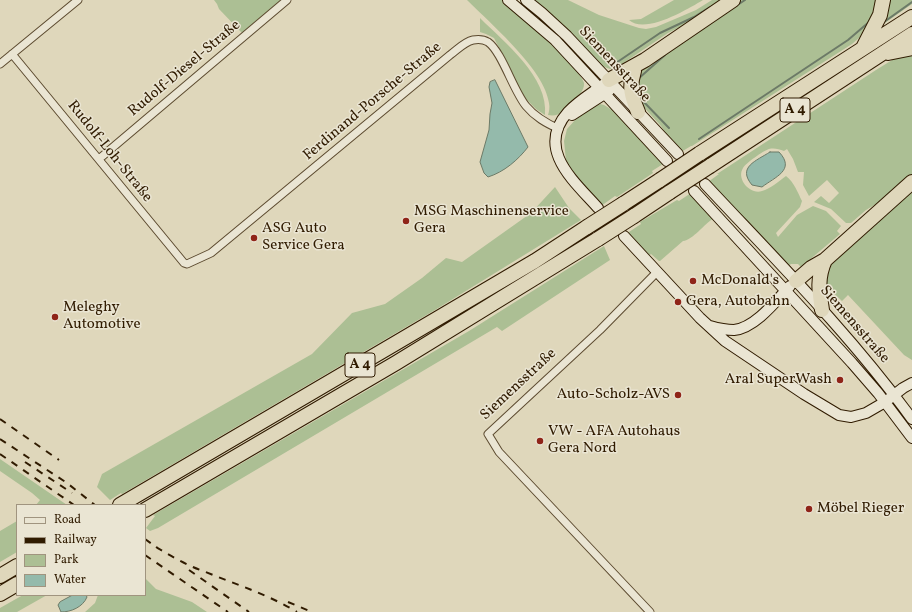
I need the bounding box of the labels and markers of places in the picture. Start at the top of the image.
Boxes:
place label: MSG Maschinenservice Gera [414,203,569,238]
marker: MSG Maschinenservice Gera [401,216,411,226]
place label: ASG Auto Service Gera [262,220,345,255]
marker: ASG Auto Service Gera [249,233,259,243]
place label: McDonald's [701,272,779,290]
marker: McDonald's [688,276,698,286]
place label: Gera, Autobahn [686,293,790,311]
marker: Gera, Autobahn [673,297,683,307]
place label: Meleghy Automotive [63,299,141,334]
marker: Meleghy Automotive [50,312,60,322]
place label: Aral SuperWash [725,371,832,389]
marker: Aral SuperWash [835,375,845,385]
place label: Auto-Scholz-AVS [557,386,670,404]
marker: Auto-Scholz-AVS [673,390,683,400]
place label: VW - AFA Autohaus Gera Nord [548,423,680,458]
marker: VW - AFA Autohaus Gera Nord [535,436,545,446]
place label: Möbel Rieger [817,500,904,518]
marker: Möbel Rieger [804,504,814,514]

